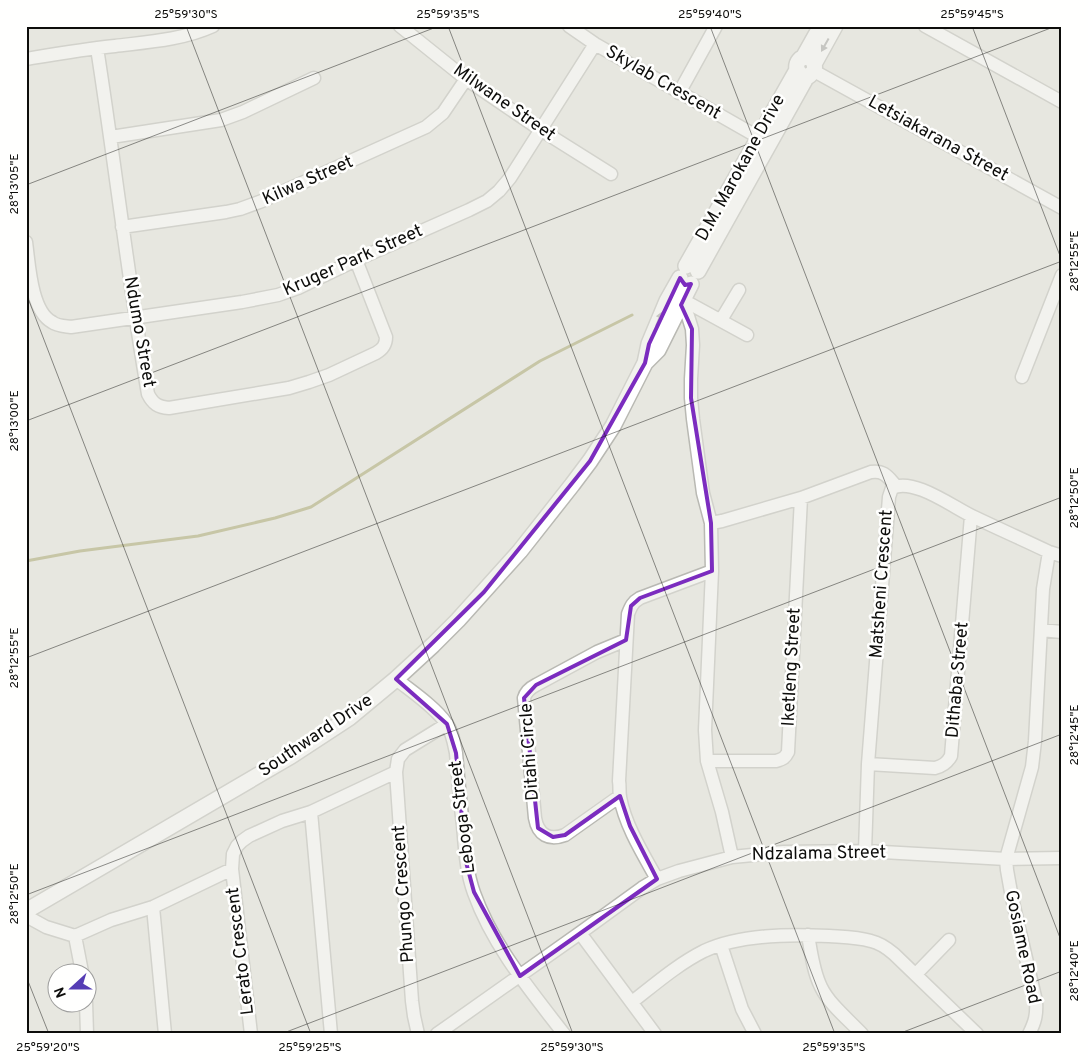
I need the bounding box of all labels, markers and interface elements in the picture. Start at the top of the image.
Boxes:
text: 25°59'30"S [154,7,218,23]
text: 25°59'35"S [416,7,480,23]
text: 25°59'40"S [678,7,742,23]
text: 25°59'45"S [940,7,1004,23]
one-way arrow [821,38,829,52]
street label: Skylab Crescent [601,41,725,125]
street label: Milwane Street [448,59,560,147]
street label: D.M. Marokane Drive [691,91,791,245]
street label: Letsiakarana Street [864,91,1012,187]
street label: Kilwa Street [259,151,357,211]
text: 28°13'05"E [7,153,23,215]
street label: Kruger Park Street [279,220,427,302]
text: 28°12'55"E [1067,231,1083,291]
street label: Ndumo Street [118,275,160,389]
one-way arrow [655,311,663,326]
text: 28°13'00"E [7,390,23,452]
text: 28°12'50"E [1067,467,1083,529]
street label: Matsheni Crescent [865,509,899,659]
street label: Iketleng Street [777,607,807,727]
street label: Dithaba Street [941,621,975,739]
text: 28°12'55"E [7,628,23,688]
street label: Southward Drive [254,689,378,783]
street label: Ditahi Circle [515,702,545,802]
text: 28°12'45"E [1067,705,1083,765]
street label: Leboga Street [445,759,481,875]
street label: Phungo Crescent [388,824,420,964]
street label: Ndzalama Street [752,841,886,867]
text: 28°12'50"E [7,863,23,925]
street label: Lerato Crescent [222,886,260,1016]
street label: Gosiame Road [999,888,1045,1006]
text: 28°12'40"E [1067,940,1083,1002]
north arrow [48,962,98,1012]
text: N [52,984,71,1000]
text: 25°59'20"S [16,1040,80,1056]
text: 25°59'25"S [278,1040,342,1056]
text: 25°59'30"S [540,1040,604,1056]
text: 25°59'35"S [802,1040,866,1056]

